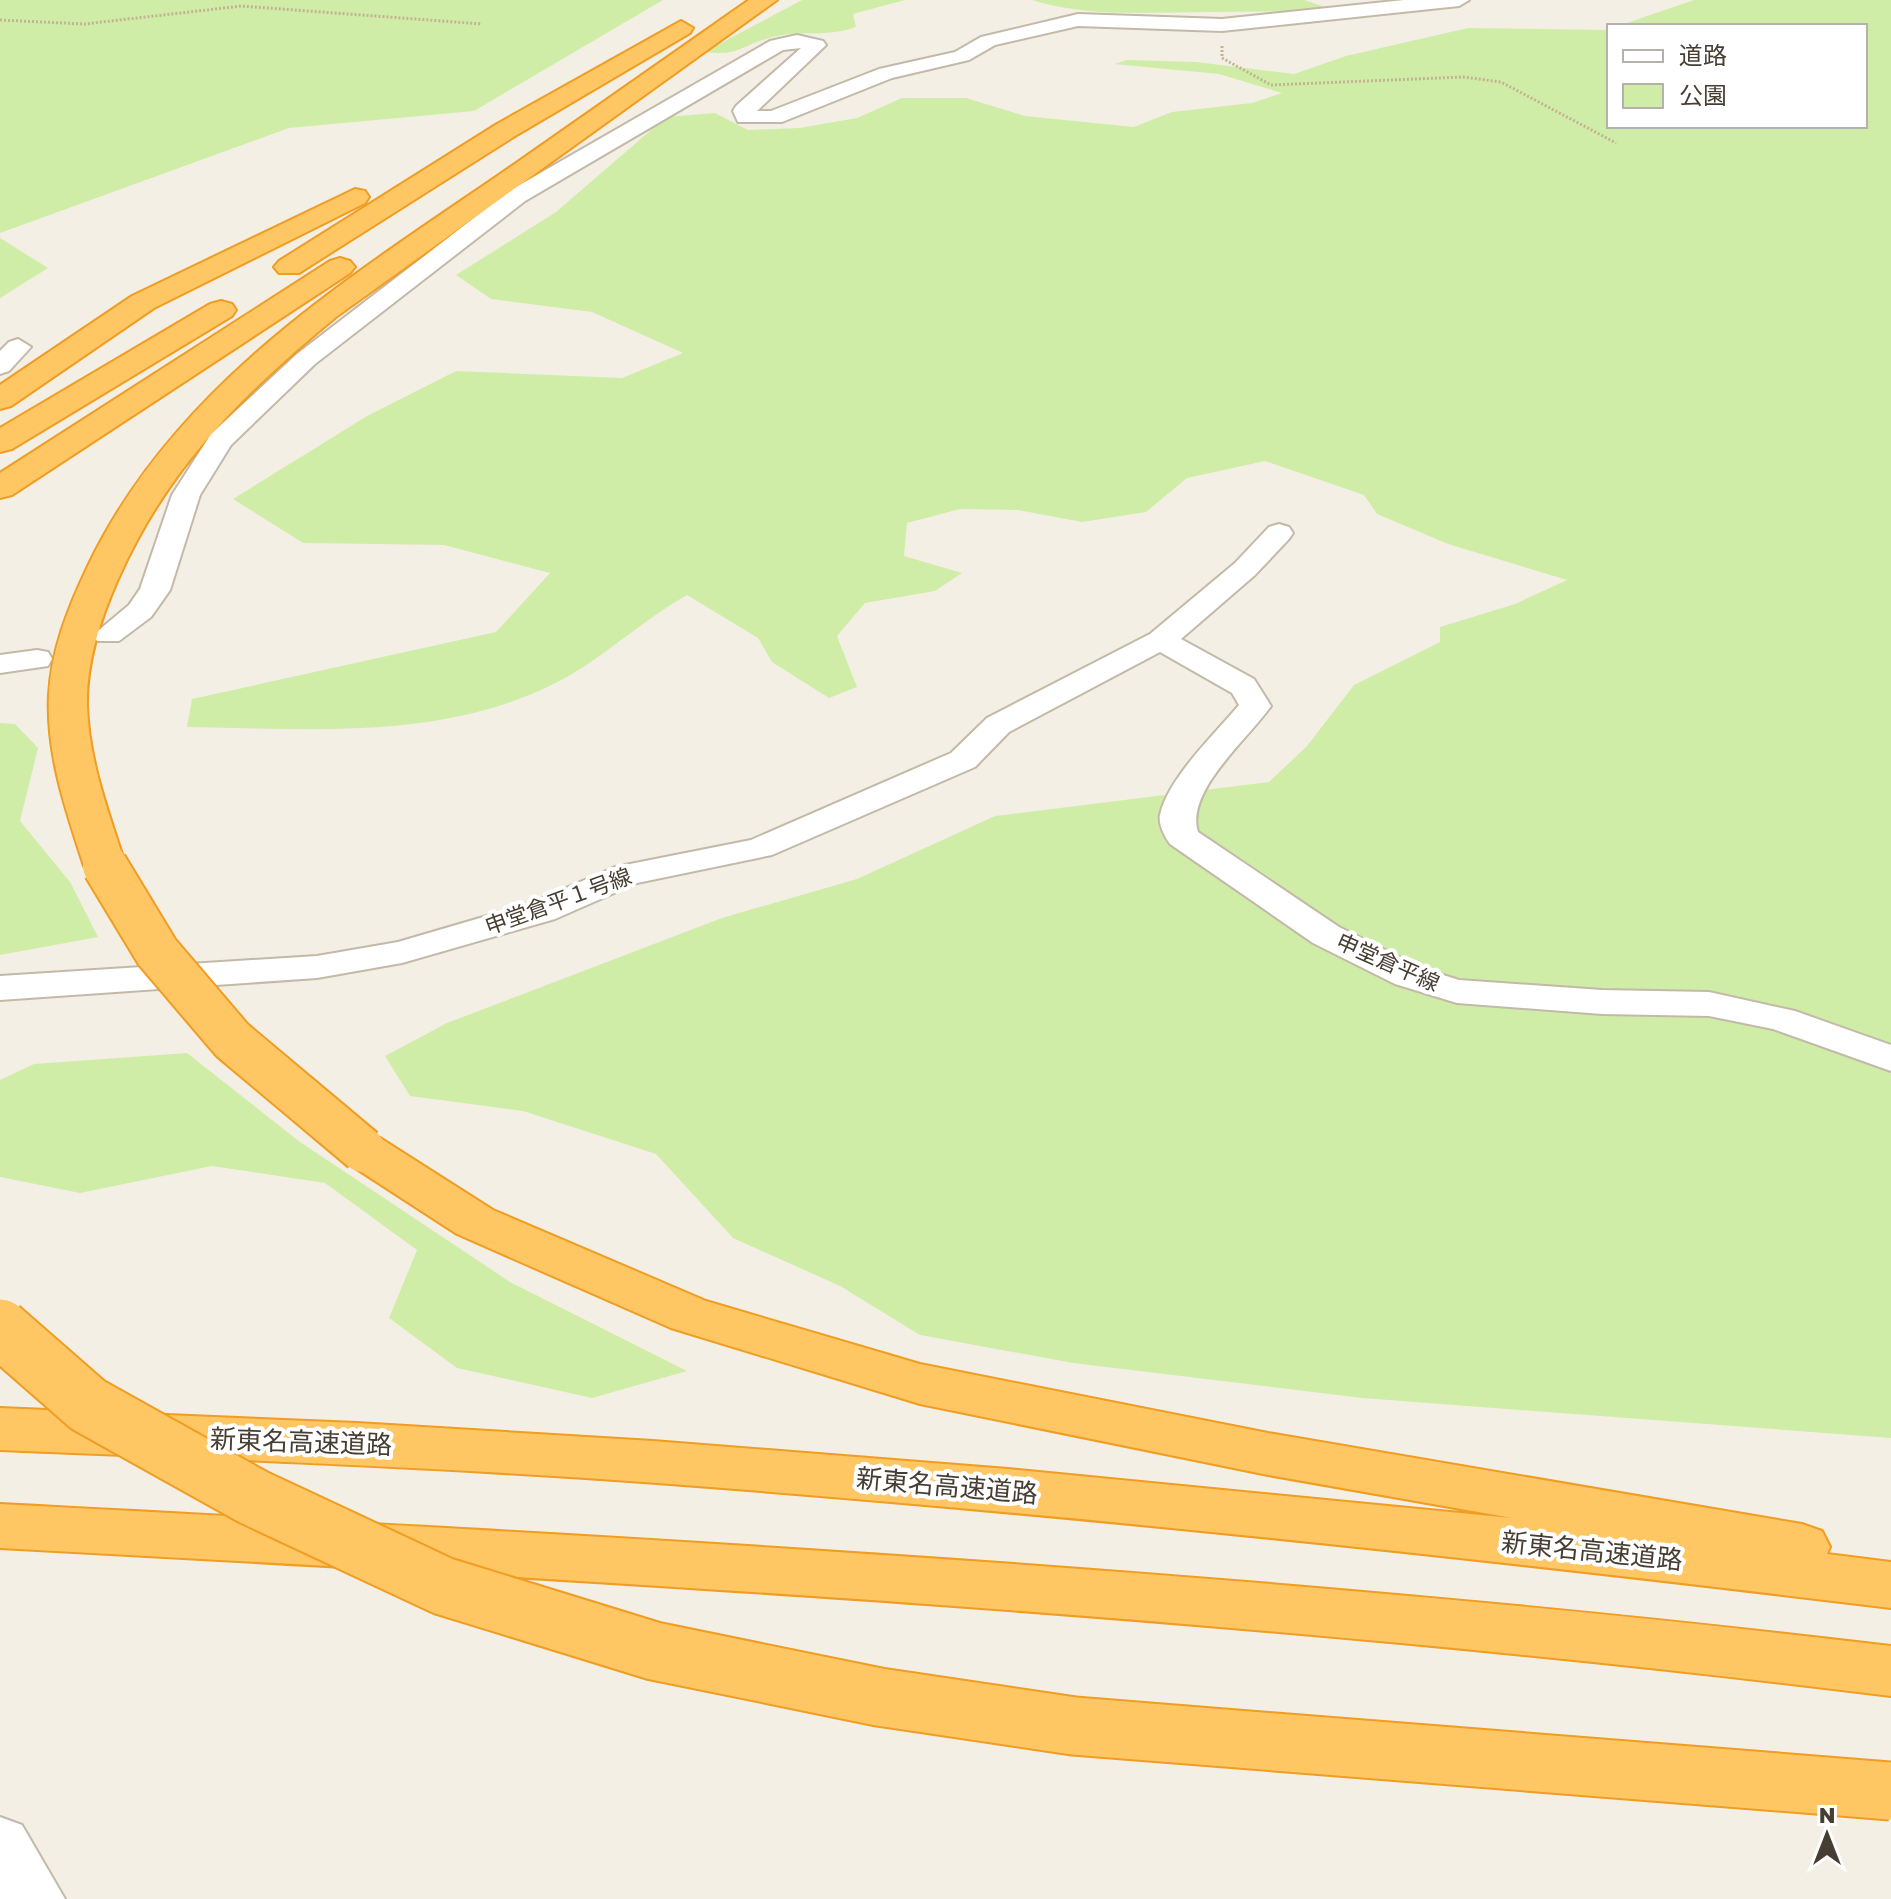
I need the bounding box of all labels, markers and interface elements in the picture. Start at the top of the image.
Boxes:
legend [1607,24,1867,128]
text: 道路 [1679,40,1727,69]
text: 公園 [1679,80,1727,109]
street label: 申堂倉平１号線 [481,862,635,940]
street label: 申堂倉平線 [1332,927,1444,996]
street label: 新東名高速道路 [210,1423,393,1460]
street label: 新東名高速道路 [855,1462,1039,1509]
street label: 新東名高速道路 [1500,1526,1684,1575]
north arrow [1787,1795,1867,1875]
text: N [1819,1801,1835,1828]

